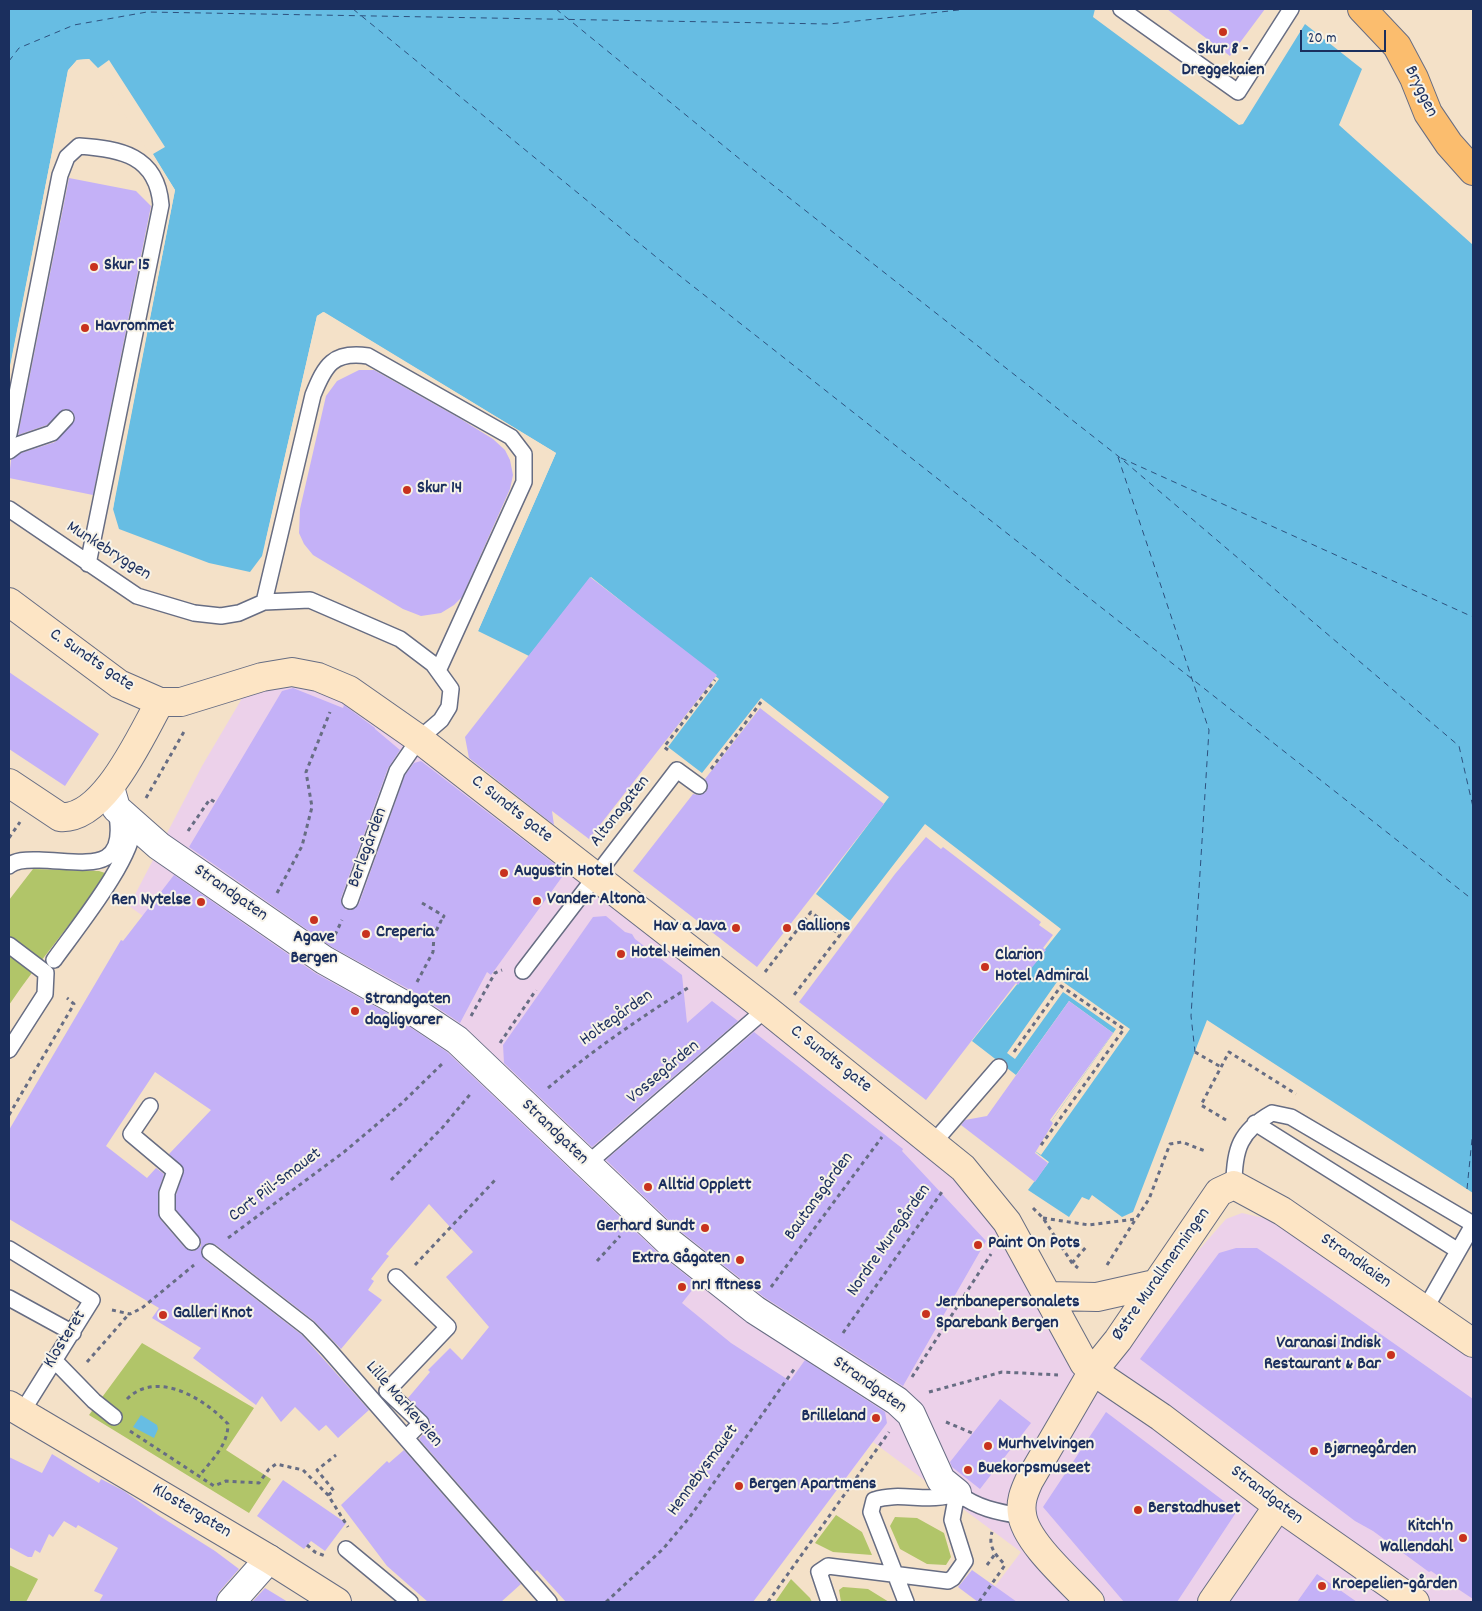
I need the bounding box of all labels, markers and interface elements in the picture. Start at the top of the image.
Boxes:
scale bar [1302,20,1388,52]
marker: Skur 8 - Dreggekaien [1217,26,1229,38]
text: 20 m [1308,28,1336,50]
place label: Skur 8 - Dreggekaien [1182,40,1264,82]
street label: Bryggen [1398,63,1442,121]
place label: Skur 15 [104,256,150,278]
marker: Skur 15 [88,261,100,273]
place label: Havrommet [95,317,174,339]
marker: Havrommet [79,322,91,334]
place label: Skur 14 [417,479,462,501]
marker: Skur 14 [401,484,413,496]
street label: Munkebryggen [62,517,154,587]
street label: C. Sundts gate [44,625,138,697]
street label: C. Sundts gate [466,771,556,849]
street label: Altonagaten [586,772,656,852]
street label: Berlegården [345,805,393,891]
street label: Strandgaten [189,861,271,927]
place label: Augustin Hotel [514,862,613,884]
marker: Augustin Hotel [498,867,510,879]
place label: Vander Altona [547,890,645,912]
place label: Ren Nytelse [111,891,191,913]
marker: Vander Altona [531,895,543,907]
marker: Ren Nytelse [195,896,207,908]
marker: Agave Bergen [308,914,320,926]
place label: Hav a Java [653,917,726,939]
place label: Gallions [797,917,850,939]
marker: Hav a Java [730,922,742,934]
marker: Gallions [781,922,793,934]
place label: Creperia [376,923,434,945]
place label: Agave Bergen [290,928,338,971]
marker: Creperia [360,928,372,940]
place label: Hotel Heimen [631,943,720,965]
place label: Clarion Hotel Admiral [995,946,1089,989]
marker: Hotel Heimen [615,948,627,960]
marker: Clarion Hotel Admiral [979,961,991,973]
street label: Holtegården [576,986,658,1052]
place label: Strandgaten dagligvarer [365,990,451,1032]
marker: Strandgaten dagligvarer [349,1005,361,1017]
street label: C. Sundts gate [785,1021,875,1099]
street label: Vossegården [623,1036,705,1110]
street label: Strandgaten [516,1095,592,1171]
street label: Cort Piil-Smauet [225,1144,327,1228]
street label: Bautansgården [781,1149,859,1245]
place label: Alltid Opplett [658,1176,751,1198]
marker: Alltid Opplett [642,1181,654,1193]
street label: Nordre Muregården [843,1181,937,1301]
street label: Østre Murallmenningen [1108,1204,1216,1346]
place label: Gerhard Sundt [596,1217,695,1239]
marker: Gerhard Sundt [699,1222,711,1234]
street label: Strandkaien [1315,1230,1395,1294]
place label: Paint On Pots [988,1234,1080,1256]
marker: Paint On Pots [972,1239,984,1251]
place label: Extra Gågaten [632,1249,730,1271]
marker: Extra Gågaten [734,1254,746,1266]
place label: nr1 fitness [692,1276,761,1298]
marker: nr1 fitness [676,1281,688,1293]
place label: Jernbanepersonalets Sparebank Bergen [936,1293,1080,1336]
place label: Galleri Knot [173,1304,252,1326]
street label: Klosteret [40,1307,92,1373]
marker: Jernbanepersonalets Sparebank Bergen [920,1308,932,1320]
marker: Galleri Knot [157,1309,169,1321]
place label: Varanasi Indisk Restaurant & Bar [1264,1334,1381,1376]
marker: Varanasi Indisk Restaurant & Bar [1385,1349,1397,1361]
street label: Strandgaten [828,1353,910,1419]
street label: Lille Markeveien [360,1357,446,1453]
place label: Brilleland [802,1407,866,1429]
marker: Brilleland [870,1412,882,1424]
street label: Hennebysmauet [664,1421,744,1521]
place label: Murhvelvingen [998,1435,1094,1457]
marker: Murhvelvingen [982,1440,994,1452]
place label: Bjørnegården [1324,1440,1416,1462]
marker: Bjørnegården [1308,1445,1320,1457]
place label: Buekorpsmuseet [978,1459,1090,1481]
street label: Strandgaten [1225,1462,1307,1530]
marker: Buekorpsmuseet [962,1464,974,1476]
place label: Bergen Apartmens [749,1475,876,1497]
street label: Klostergaten [147,1480,235,1544]
marker: Bergen Apartmens [733,1480,745,1492]
place label: Berstadhuset [1148,1499,1240,1521]
marker: Berstadhuset [1132,1504,1144,1516]
place label: Kitch'n Wallendahl [1380,1517,1453,1560]
marker: Kitch'n Wallendahl [1457,1532,1469,1544]
place label: Kroepelien-gården [1332,1575,1457,1597]
marker: Kroepelien-gården [1316,1580,1328,1592]

